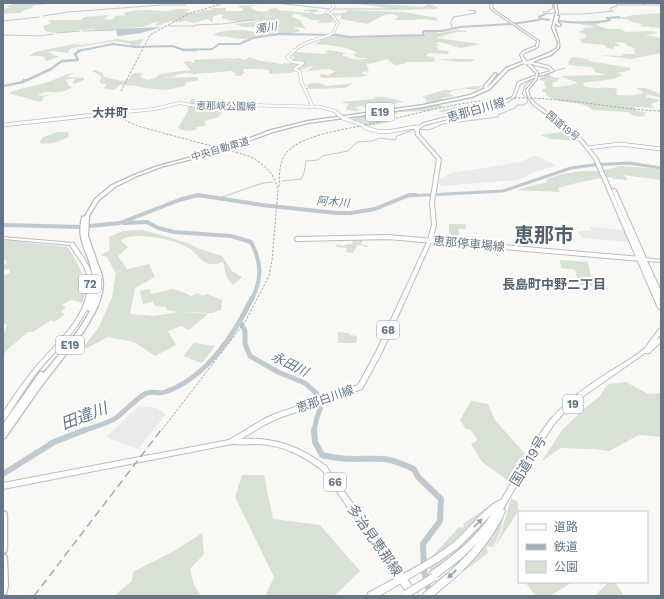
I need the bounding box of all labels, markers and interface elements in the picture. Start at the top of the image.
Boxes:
water label: 濁川 [254,20,279,36]
street label: 恵那白川線 [445,95,507,125]
street label: 恵那峡公園線 [196,100,256,112]
road number: E19 [366,103,394,121]
district label: 大井町 [92,106,128,120]
street label: 国道19号 [544,109,582,143]
street label: 中央自動車道 [190,135,250,163]
water label: 阿木川 [316,194,351,210]
district label: 恵那市 [514,223,574,247]
street label: 恵那停車場線 [433,234,505,254]
road number: 72 [79,275,101,293]
district label: 長島町中野二丁目 [502,277,606,292]
road number: 68 [377,321,399,339]
road number: E19 [56,336,84,354]
water label: 永田川 [269,349,313,380]
street label: 恵那白川線 [294,383,356,415]
road number: 19 [563,395,583,413]
water label: 田違川 [58,398,112,433]
street label: 国道19号 [507,433,549,489]
road number: 66 [324,473,346,491]
street label: 多治見恵那線 [344,501,406,579]
legend [518,511,648,583]
one-way arrow [473,518,483,528]
text: 道路 [554,520,578,534]
text: 鉄道 [554,540,578,554]
text: 公園 [554,560,578,574]
one-way arrow [447,569,457,578]

